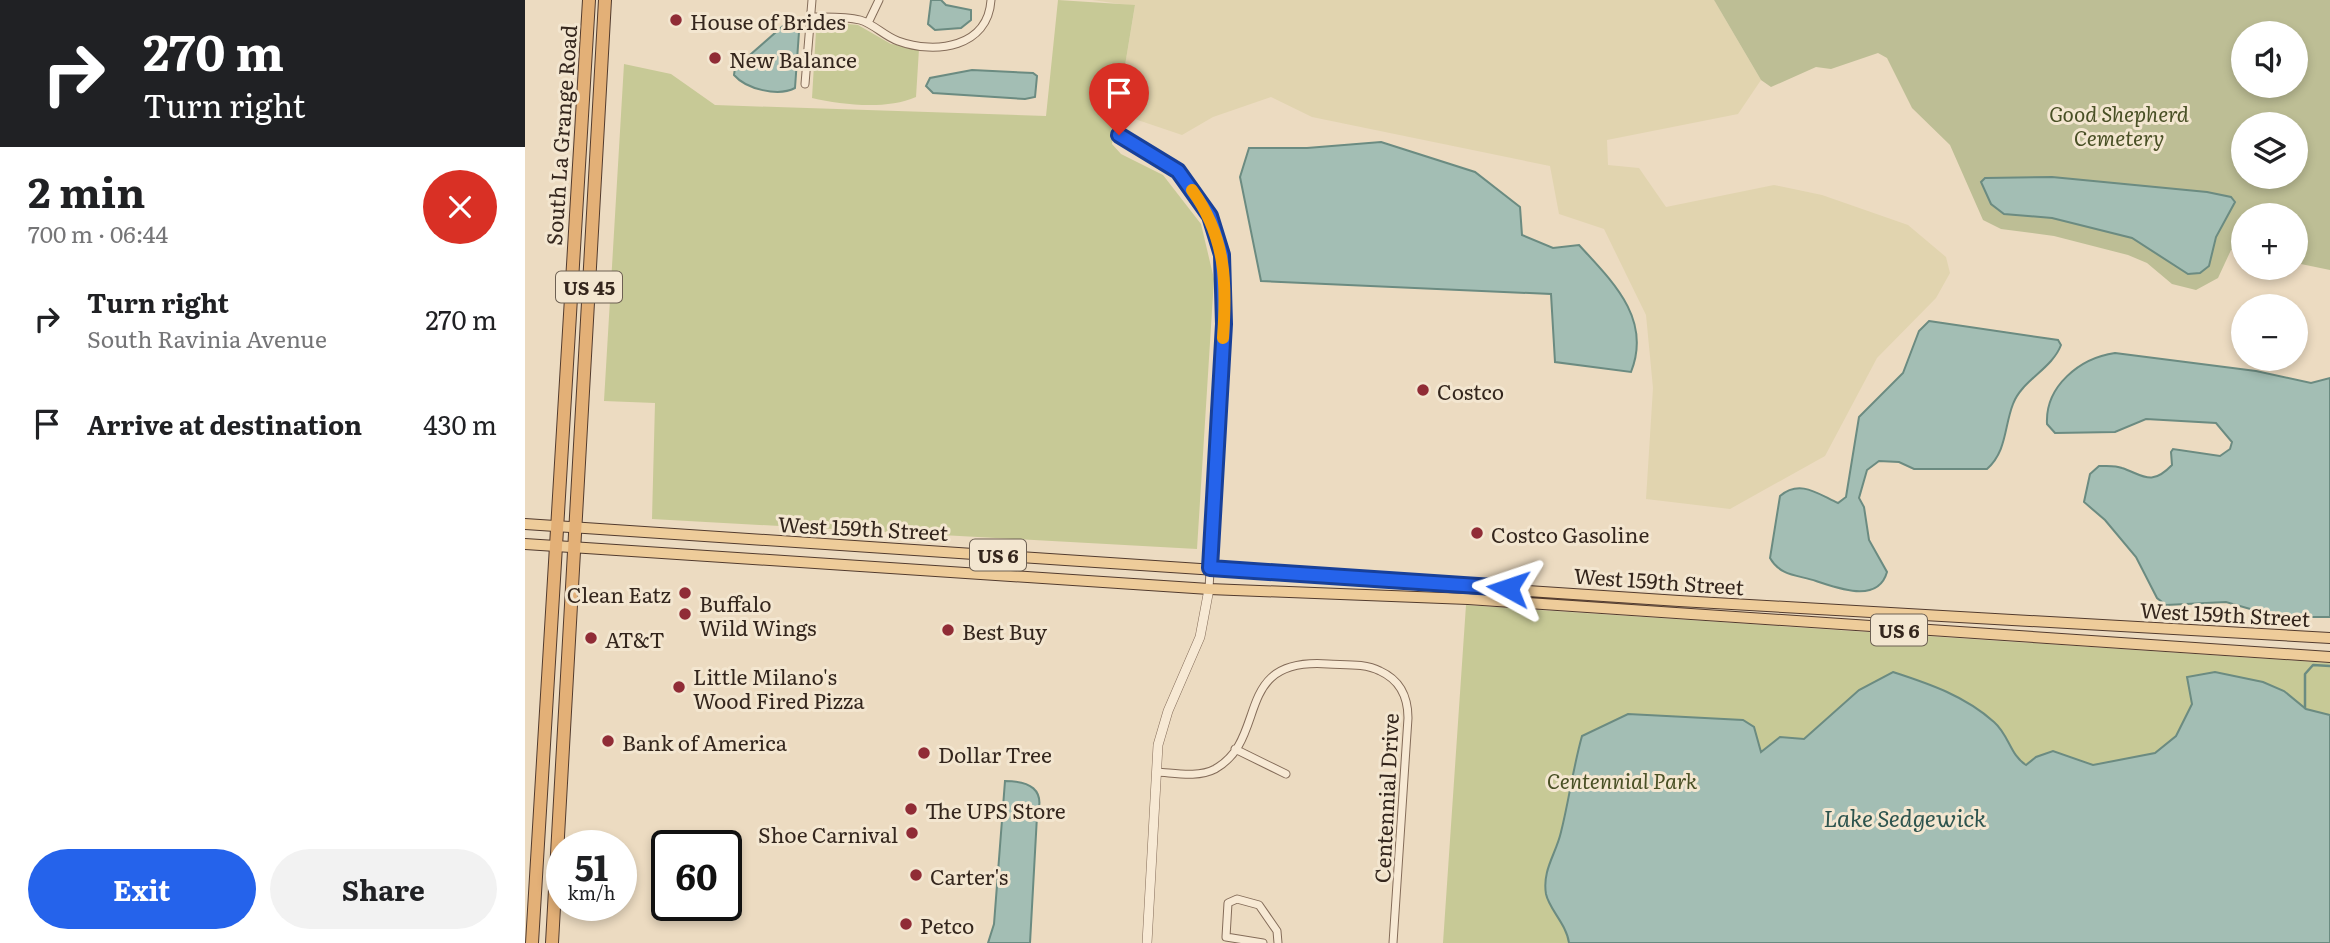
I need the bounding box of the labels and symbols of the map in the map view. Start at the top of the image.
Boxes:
place label: House of Brides [690,5,846,36]
marker: House of Brides [668,12,684,28]
street label: South La Grange Road [537,24,583,246]
place label: New Balance [729,43,857,74]
marker: New Balance [707,50,723,66]
pin [1089,63,1149,135]
park label: Good Shepherd Cemetery [2049,97,2189,152]
road number: US 45 [556,272,622,302]
place label: Costco [1437,375,1504,406]
marker: Costco [1415,382,1431,398]
street label: West 159th Street [777,507,949,547]
place label: Costco Gasoline [1491,518,1649,549]
marker: Costco Gasoline [1469,525,1485,541]
road number: US 6 [970,540,1026,570]
position arrow [1471,551,1545,625]
street label: West 159th Street [1573,559,1746,601]
place label: Clean Eatz [567,578,671,609]
marker: Clean Eatz [677,585,693,601]
place label: Buffalo Wild Wings [699,587,817,642]
street label: West 159th Street [2139,593,2311,633]
marker: Buffalo Wild Wings [677,606,693,622]
road number: US 6 [1871,614,1927,646]
place label: Best Buy [962,615,1048,646]
marker: Best Buy [940,622,956,638]
place label: AT&T [605,623,665,654]
marker: AT&T [583,630,599,646]
place label: Little Milano's Wood Fired Pizza [693,660,865,715]
marker: Little Milano's Wood Fired Pizza [671,679,687,695]
street label: Centennial Drive [1365,712,1405,884]
place label: Bank of America [622,726,788,757]
marker: Bank of America [600,733,616,749]
place label: Dollar Tree [938,738,1052,769]
marker: Dollar Tree [916,745,932,761]
park label: Centennial Park [1547,764,1698,795]
place label: The UPS Store [925,794,1066,825]
water label: Lake Sedgewick [1824,800,1987,834]
marker: The UPS Store [903,801,919,817]
place label: Shoe Carnival [758,818,898,849]
marker: Shoe Carnival [904,825,920,841]
speed limit sign: 60 [651,830,742,921]
place label: Carter's [930,860,1008,891]
marker: Carter's [908,867,924,883]
place label: Petco [920,909,974,940]
marker: Petco [898,916,914,932]

